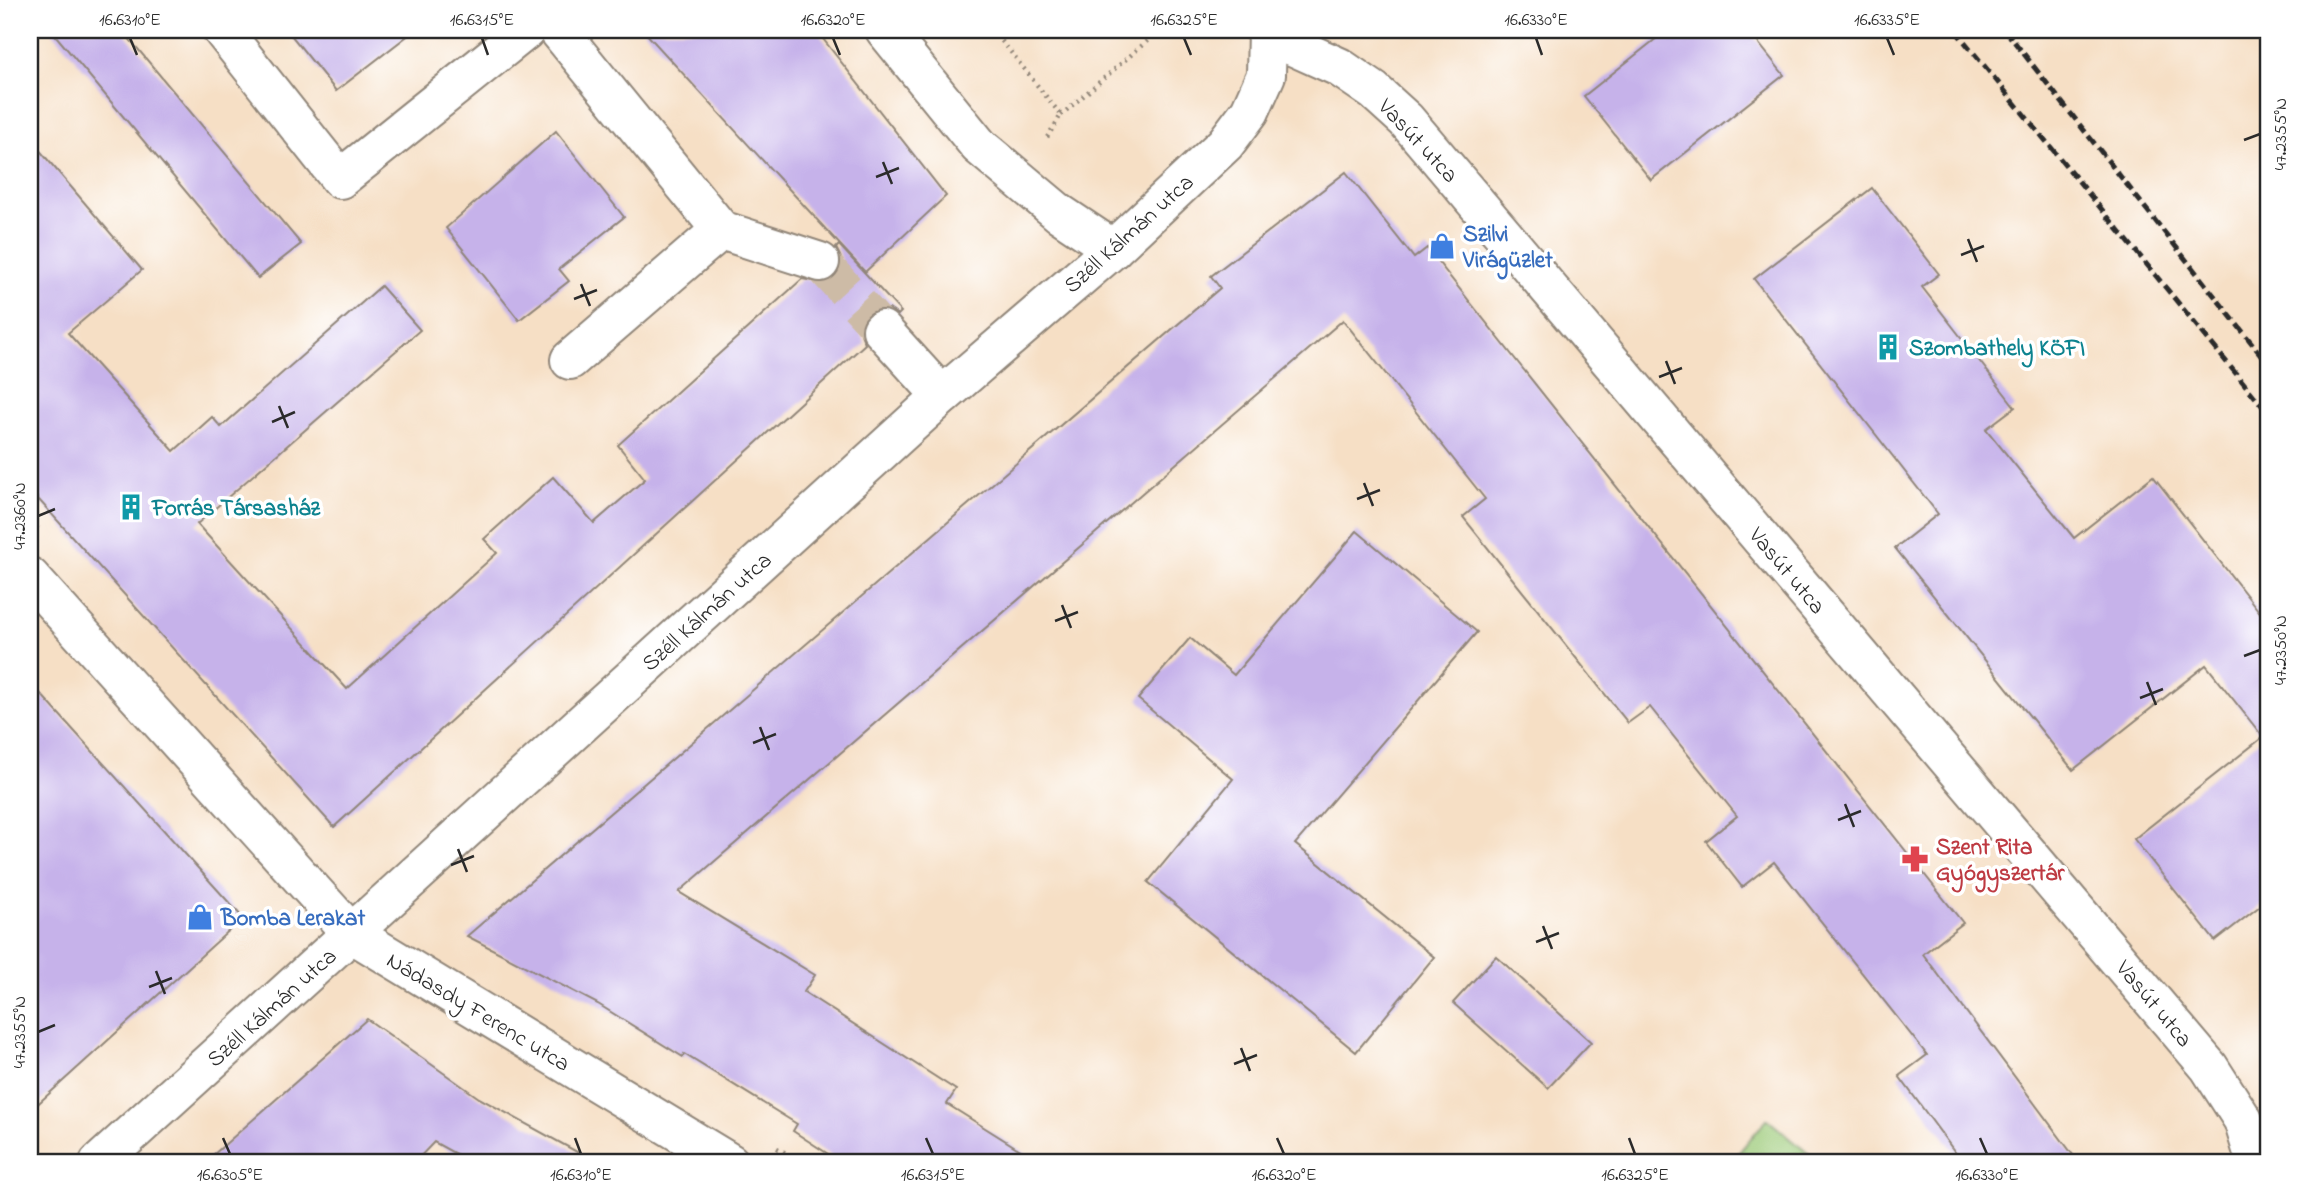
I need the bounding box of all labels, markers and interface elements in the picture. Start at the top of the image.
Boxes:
text: 16.6310°E [99,8,161,34]
text: 16.6315°E [450,8,514,34]
text: 16.6320°E [800,8,866,34]
text: 16.6325°E [1150,8,1218,34]
text: 16.6330°E [1504,8,1568,34]
text: 16.6335°E [1854,8,1920,34]
street label: Vasút utca [1369,91,1465,191]
text: 47.2355°N [2269,98,2295,170]
street label: Széll Kálmán utca [1057,167,1202,302]
place label: Szilvi Virágüzlet [1462,219,1553,280]
shop icon: Szilvi Virágüzlet [1427,231,1457,261]
building icon: Szombathely KÖFI [1873,332,1903,362]
place label: Szombathely KÖFI [1909,333,2085,368]
text: 47.2360°N [8,482,34,550]
building icon: Forrás Társasház [116,492,146,522]
place label: Forrás Társasház [151,493,321,526]
street label: Vasút utca [1739,520,1832,622]
street label: Széll Kálmán utca [635,545,780,680]
text: 47.2350°N [2269,615,2295,685]
place label: Szent Rita Gyógyszertár [1936,832,2065,893]
pharmacy icon: Szent Rita Gyógyszertár [1900,844,1930,874]
shop icon: Bomba Lerakat [185,902,215,932]
place label: Bomba Lerakat [220,903,365,936]
street label: Széll Kálmán utca [200,941,345,1076]
street label: Nádasdy Ferenc utca [379,945,576,1083]
street label: Vasút utca [2106,953,2199,1055]
text: 47.2355°N [8,996,34,1068]
text: 16.6305°E [197,1163,263,1189]
text: 16.6310°E [550,1163,612,1189]
text: 16.6315°E [901,1163,965,1189]
text: 16.6320°E [1251,1163,1317,1189]
text: 16.6325°E [1601,1163,1669,1189]
text: 16.6330°E [1955,1163,2019,1189]

